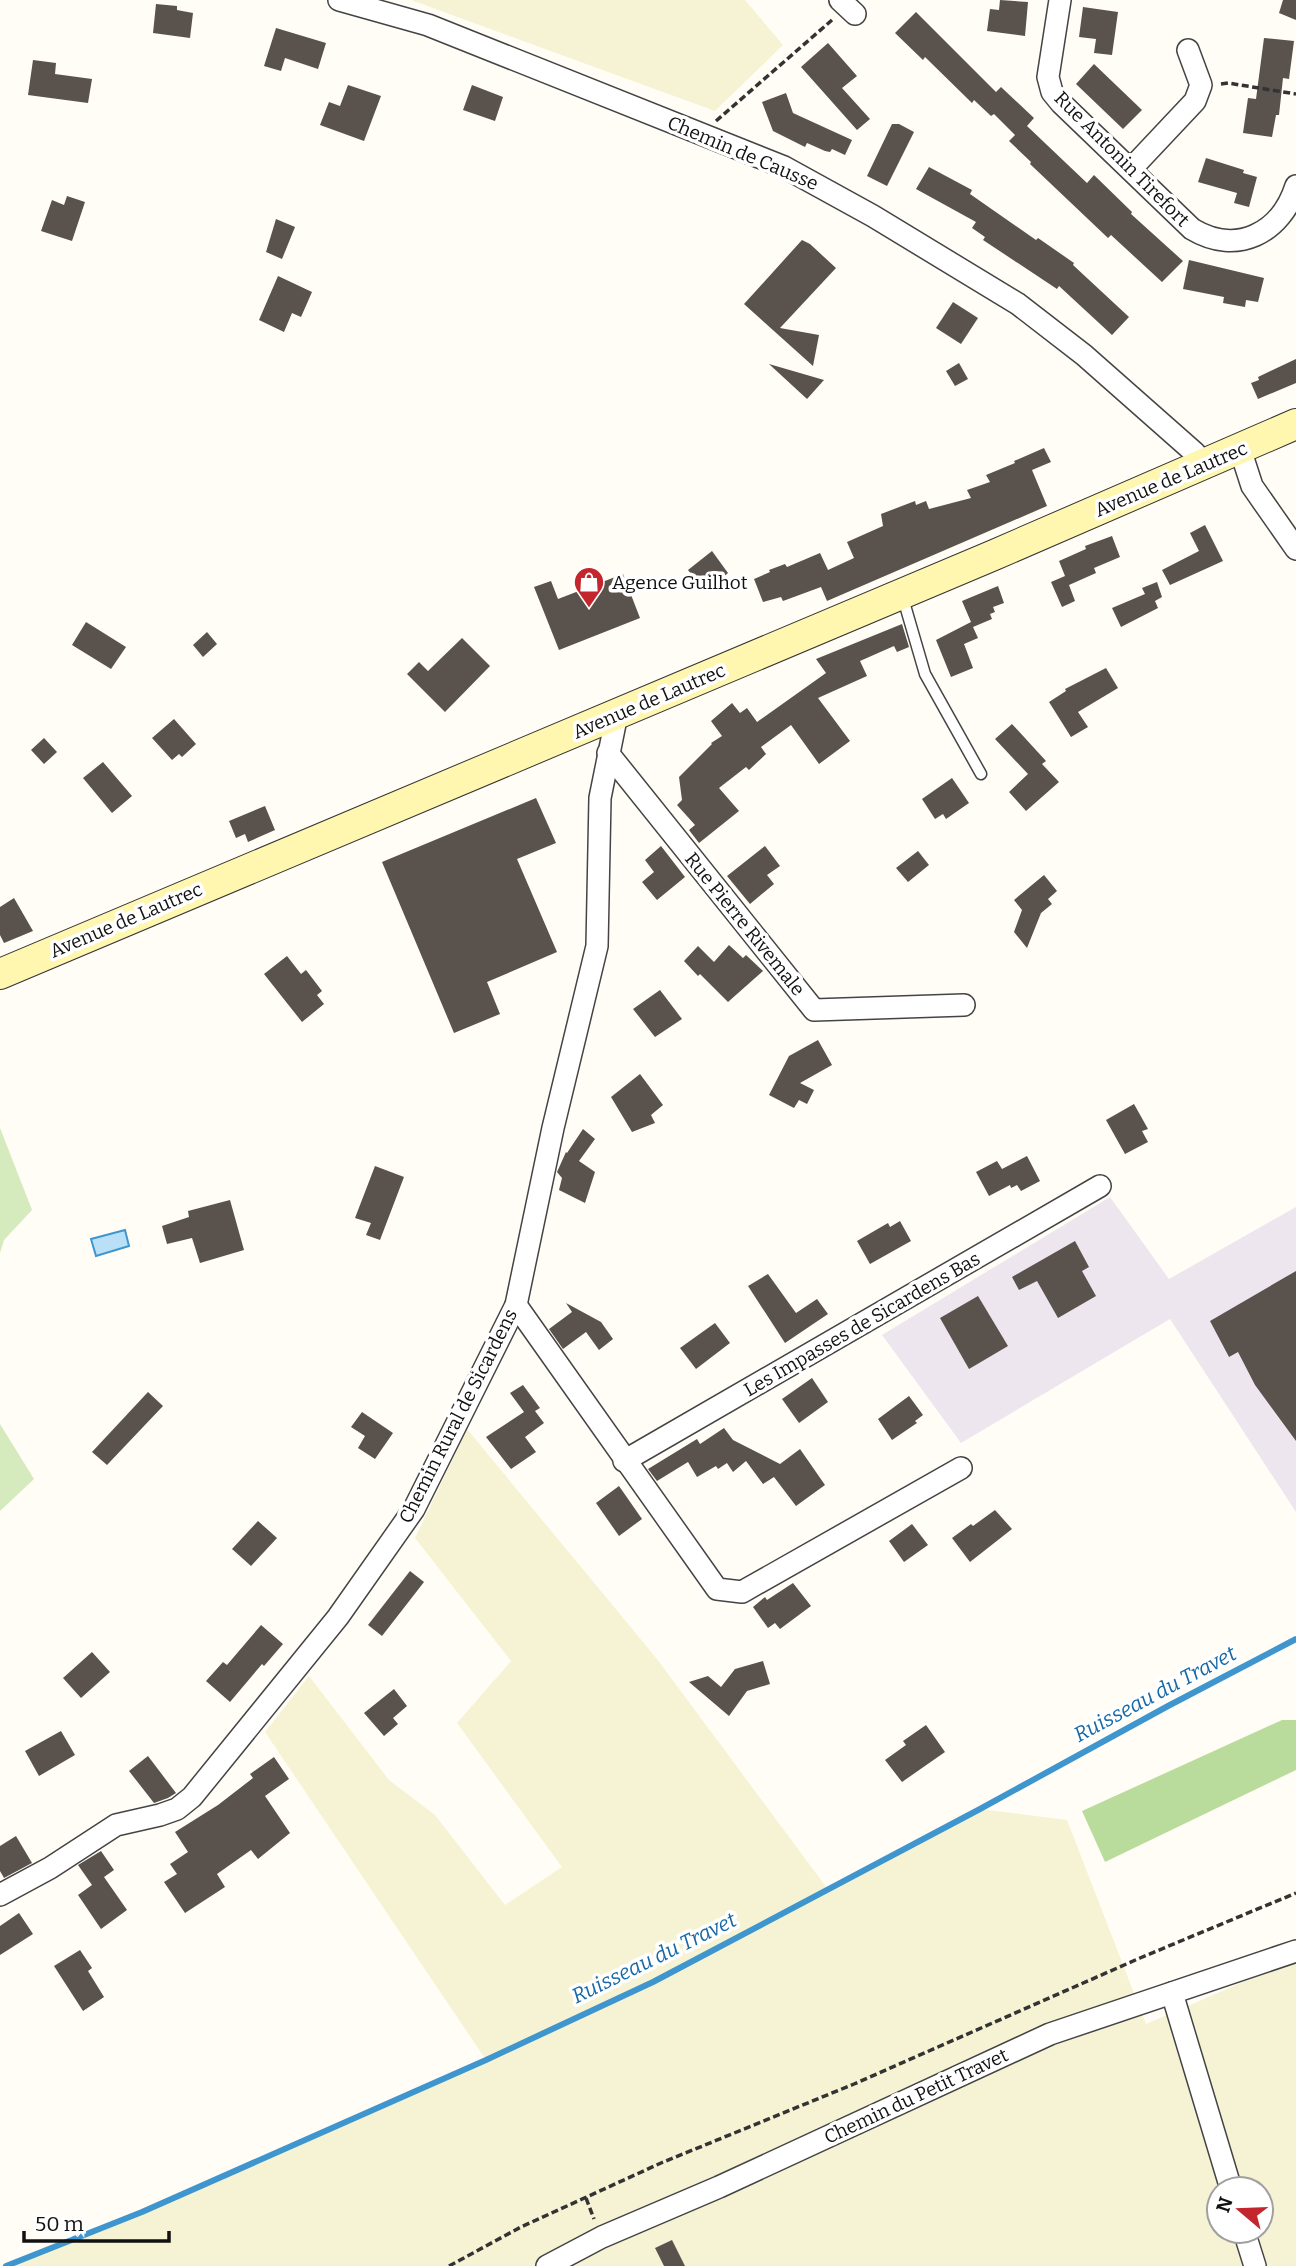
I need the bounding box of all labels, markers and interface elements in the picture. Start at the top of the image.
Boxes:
street label: Rue Antonin Tirefort [1050,87,1194,231]
street label: Chemin de Causse [664,111,822,195]
street label: Avenue de Lautrec [1091,436,1251,522]
shop icon: Agence Guilhot [572,565,606,609]
place label: Agence Guilhot [612,571,748,594]
street label: Avenue de Lautrec [569,658,729,744]
street label: Rue Pierre Rivemale [680,848,810,1000]
street label: Avenue de Lautrec [46,877,206,963]
street label: Les Impasses de Sicardens Bas [740,1247,984,1401]
street label: Chemin Rural de Sicardens [394,1305,522,1527]
water label: Ruisseau du Travet [1069,1640,1241,1748]
water label: Ruisseau du Travet [567,1907,741,2009]
street label: Chemin du Petit Travet [820,2043,1012,2149]
north arrow [1205,2175,1275,2245]
text: N [1211,2194,1238,2215]
scale bar [24,2200,170,2244]
text: 50 m [35,2211,84,2237]

